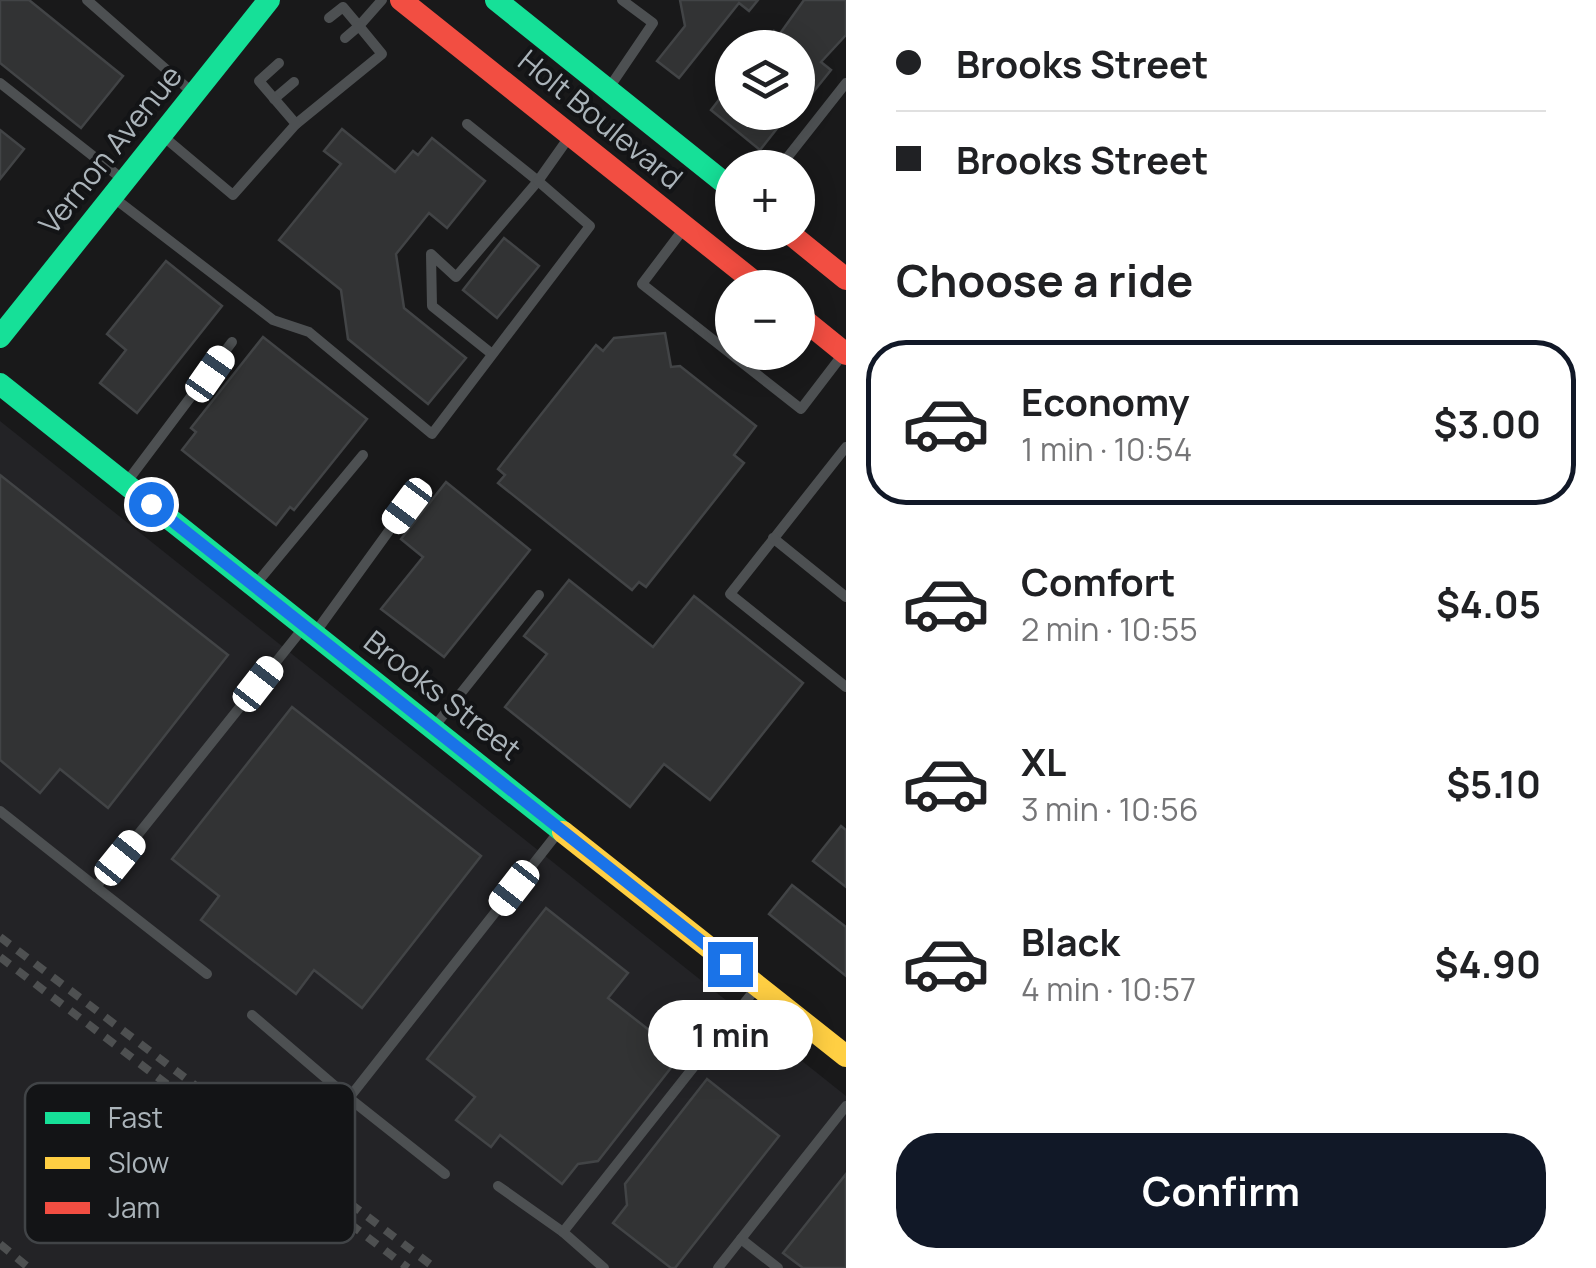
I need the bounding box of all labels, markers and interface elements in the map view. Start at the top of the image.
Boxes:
map controls [715,30,815,370]
button: layers [715,30,815,130]
text: Brooks Street [956,37,1208,89]
street label: Holt Boulevard [510,40,692,198]
street label: Vernon Avenue [29,56,191,242]
text: Brooks Street [956,133,1208,185]
button: + [715,150,815,250]
text: Choose a ride [896,249,1193,311]
button: − [715,270,815,370]
car [181,341,239,407]
text: Economy [1021,375,1190,427]
icon: car [901,378,991,468]
text: $3.00 [1433,397,1541,449]
text: 1 min · 10:54 [1021,427,1192,471]
car [377,473,437,539]
route start [129,482,174,527]
text: Comfort [1021,555,1175,607]
icon: car [901,558,991,648]
text: $4.05 [1436,577,1541,629]
text: 2 min · 10:55 [1021,607,1198,651]
street label: Brooks Street [356,621,530,769]
car [228,651,288,717]
text: XL [1021,735,1066,787]
icon: car [901,738,991,828]
text: $5.10 [1446,757,1541,809]
text: 3 min · 10:56 [1021,787,1199,831]
car [89,825,151,891]
car [484,855,544,921]
text: Black [1021,915,1120,967]
icon: car [901,918,991,1008]
text: $4.90 [1435,937,1541,989]
route end [708,942,753,987]
text: 4 min · 10:57 [1021,967,1196,1011]
callout: 1 min [648,999,812,1069]
text: 1 min [691,1013,770,1057]
legend [25,1083,355,1243]
text: Fast [108,1098,163,1136]
button: Confirm [896,1133,1546,1248]
text: Slow [108,1143,169,1181]
text: Jam [108,1188,160,1226]

